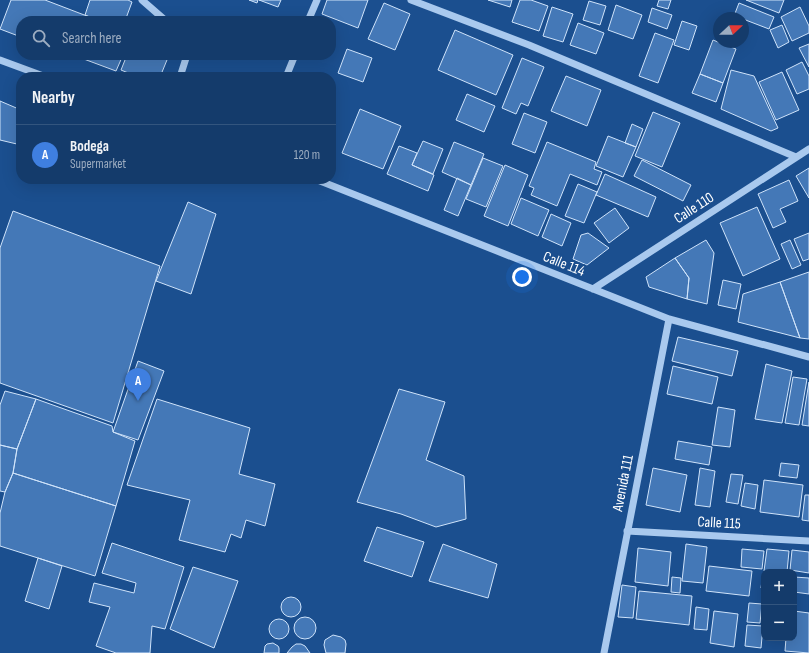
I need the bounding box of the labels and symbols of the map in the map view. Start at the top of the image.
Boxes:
north arrow [713,12,749,48]
street label: Calle 110 [670,188,718,228]
street label: Calle 114 [540,247,588,281]
your location [512,267,532,287]
pin: A [125,368,151,401]
street label: Avenida 111 [608,452,638,514]
street label: Calle 115 [697,512,741,534]

